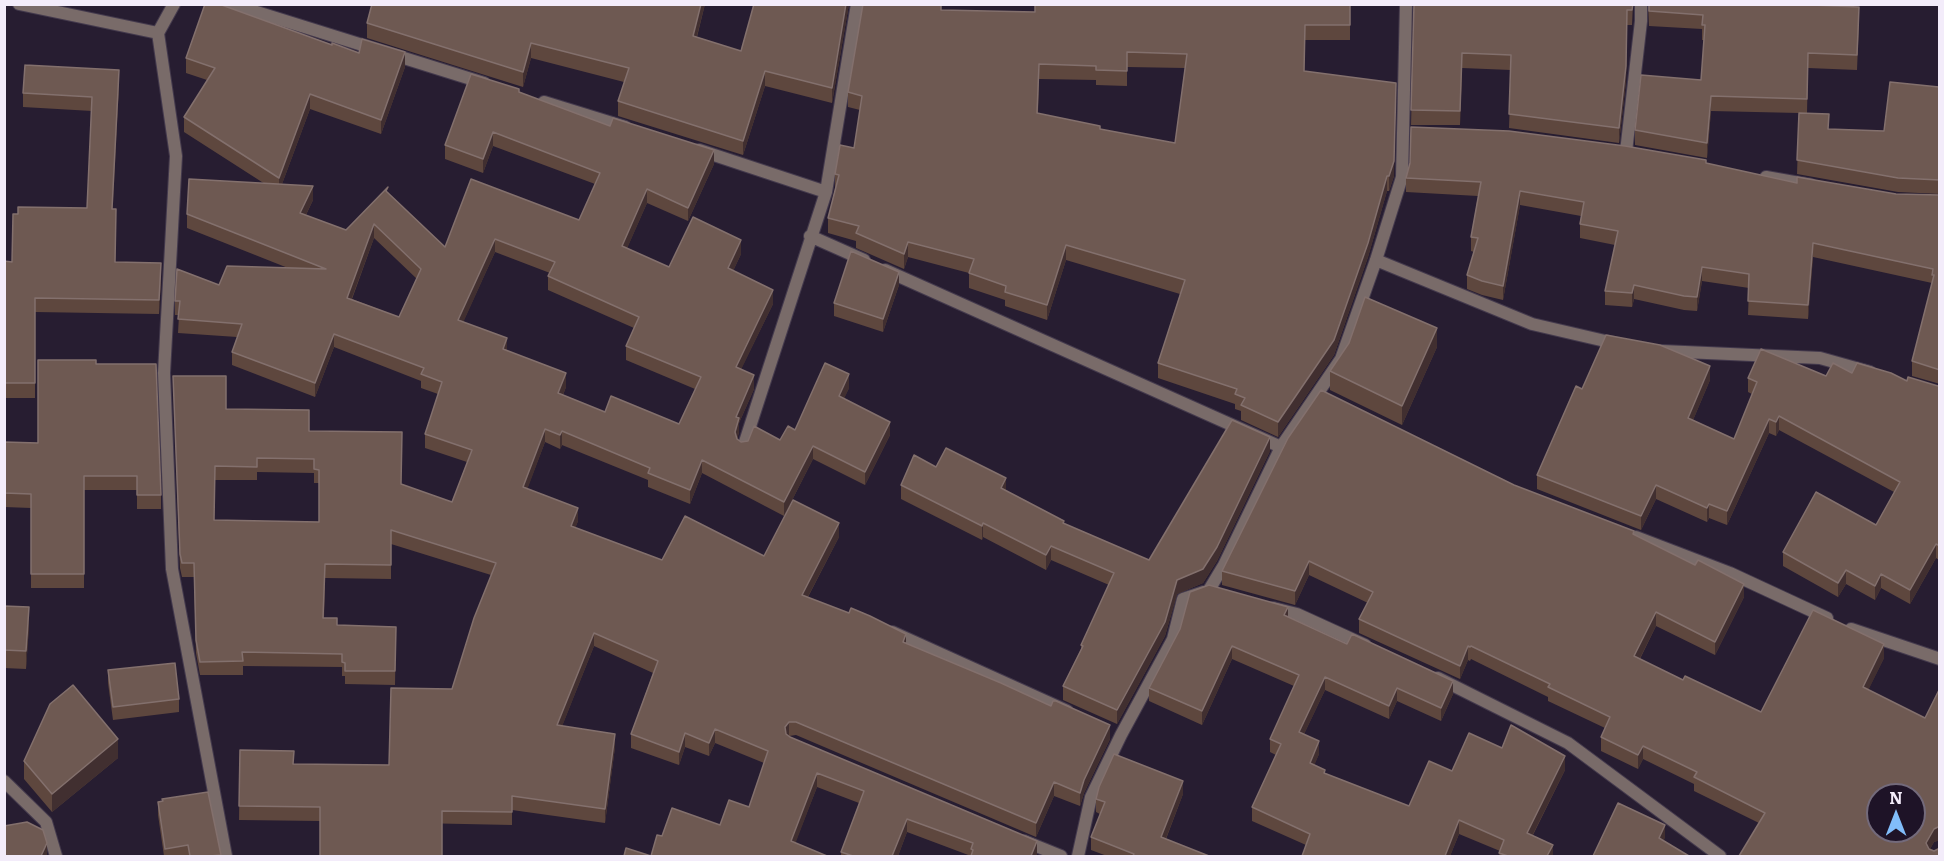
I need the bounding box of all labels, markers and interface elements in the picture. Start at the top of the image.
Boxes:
north arrow [1866,783,1926,843]
text: N [1889,785,1903,809]

